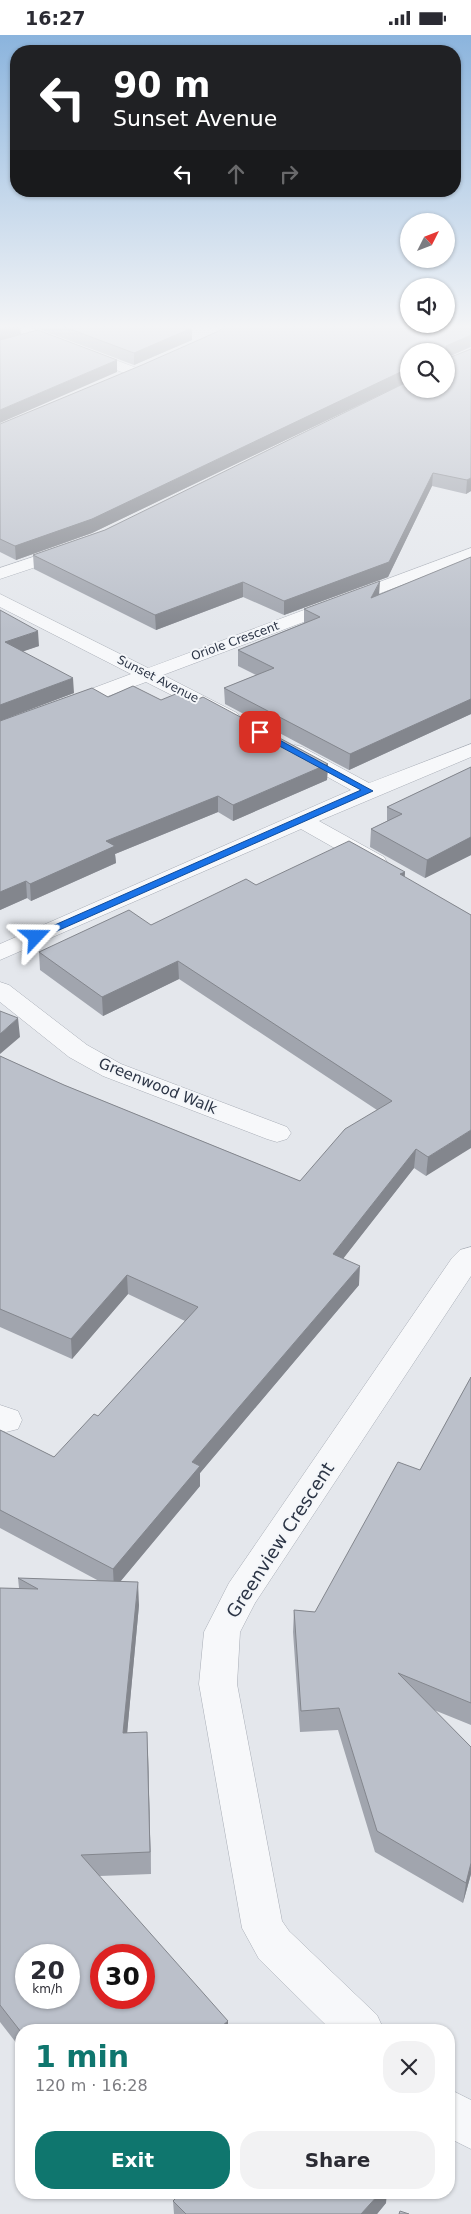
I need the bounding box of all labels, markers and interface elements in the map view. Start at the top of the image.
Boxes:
text: 16:27 [25,7,85,29]
icon: left [30,65,95,130]
text: 90 m [113,65,210,105]
text: Sunset Avenue [113,106,277,131]
icon: left [169,160,197,188]
icon: ahead [222,160,250,188]
icon: right [275,160,303,188]
north arrow [400,213,455,267]
map controls [400,213,455,398]
button: sound [400,278,455,333]
button: search [400,343,455,398]
street label: Oriole Crescent [189,618,281,663]
street label: Sunset Avenue [115,652,201,706]
pin [239,711,281,753]
icon: arrive [246,718,274,746]
position arrow [9,910,61,962]
street label: Greenwood Walk [96,1054,220,1118]
street label: Greenview Crescent [222,1458,338,1622]
speed limit sign: 30 [90,1944,155,2009]
text: 20 [30,1956,65,1985]
text: km/h [32,1982,63,1996]
text: 1 min [35,2039,129,2074]
button: close [383,2041,435,2093]
text: 120 m · 16:28 [35,2076,148,2095]
button: Exit [35,2131,230,2189]
button: Share [240,2131,435,2189]

